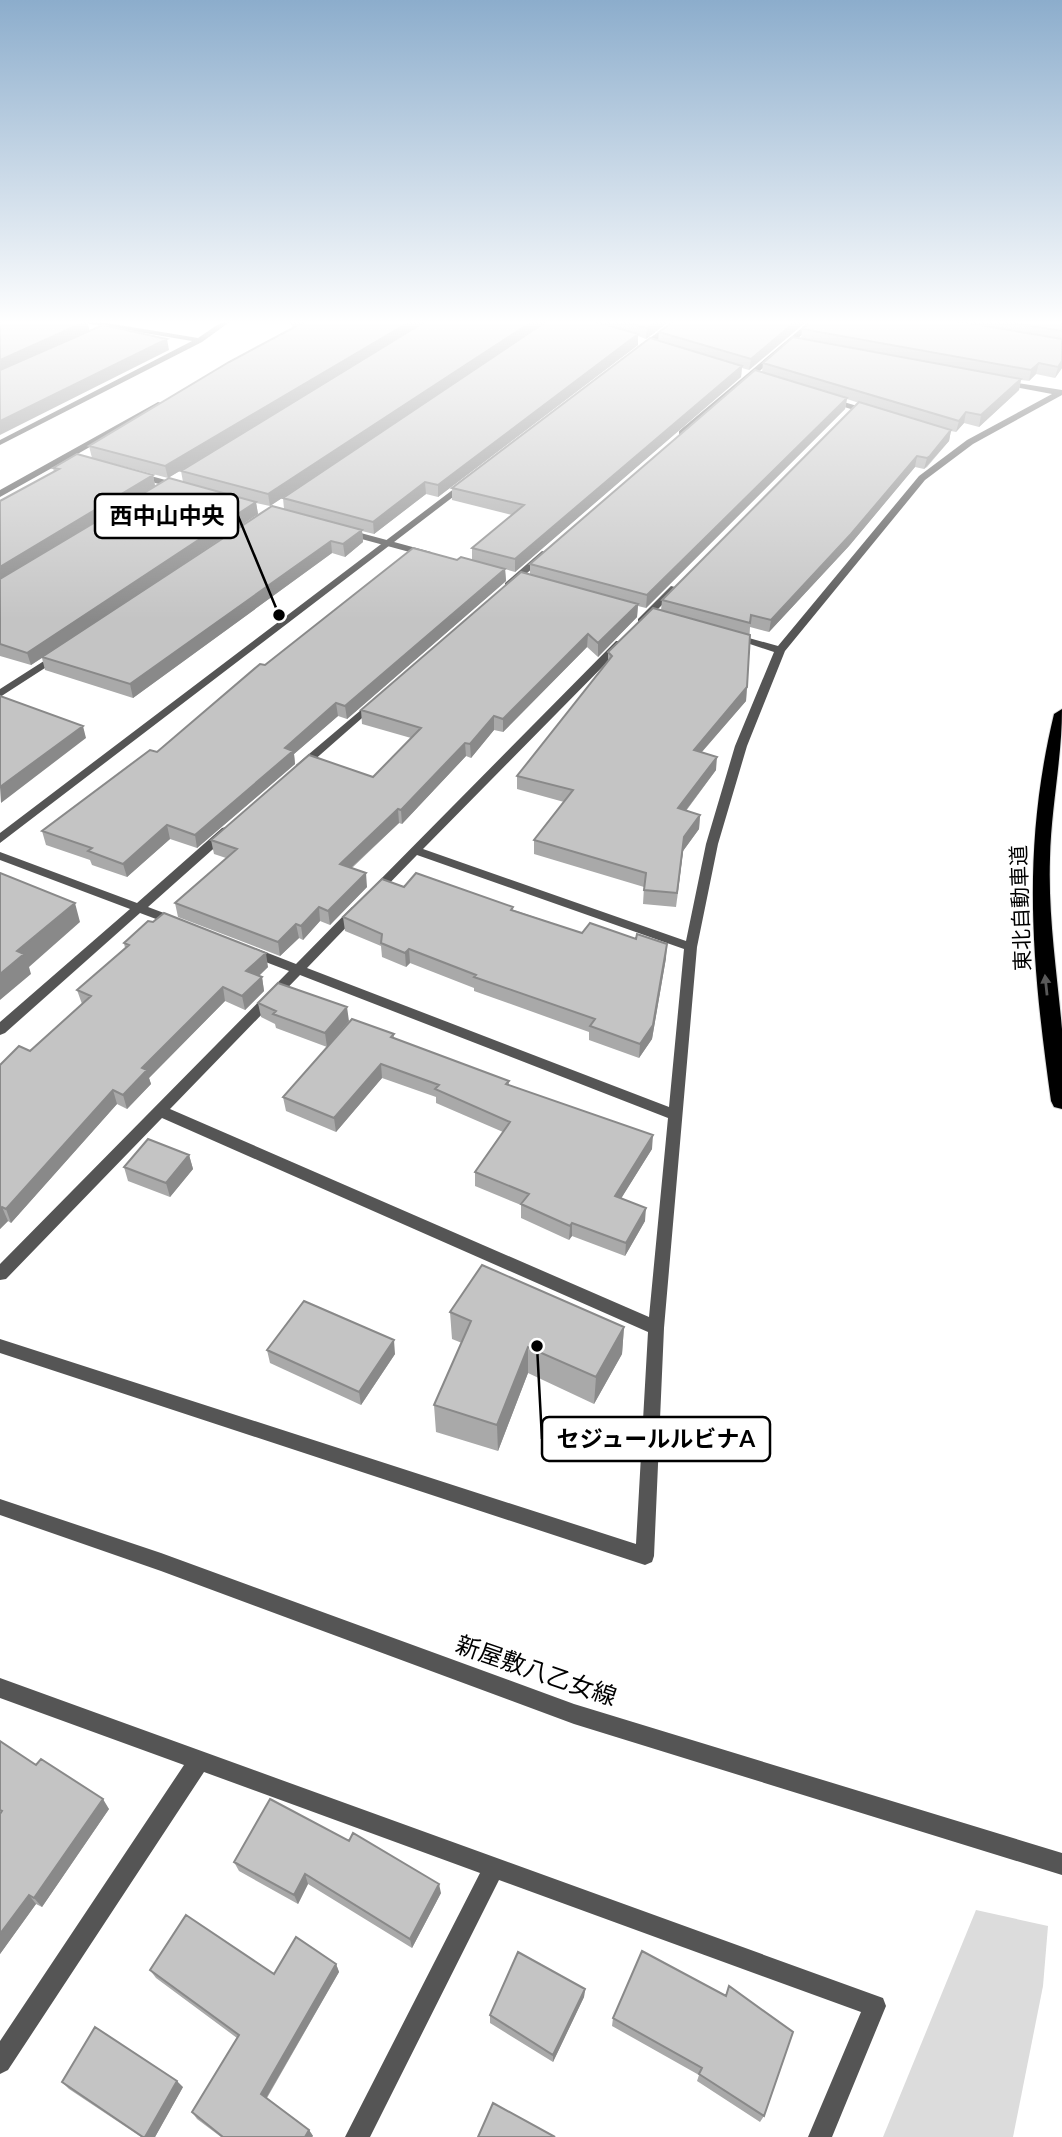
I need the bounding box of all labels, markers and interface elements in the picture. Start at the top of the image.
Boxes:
callout: 西中山中央 [95,494,238,538]
text: 西中山中央 [110,501,225,529]
street label: 東北自動車道 [1005,845,1034,971]
one-way arrow [1041,974,1052,996]
callout: セジュールルビナA [542,1417,770,1461]
text: セジュールルビナA [557,1424,756,1452]
street label: 新屋敷八乙女線 [452,1629,621,1711]

